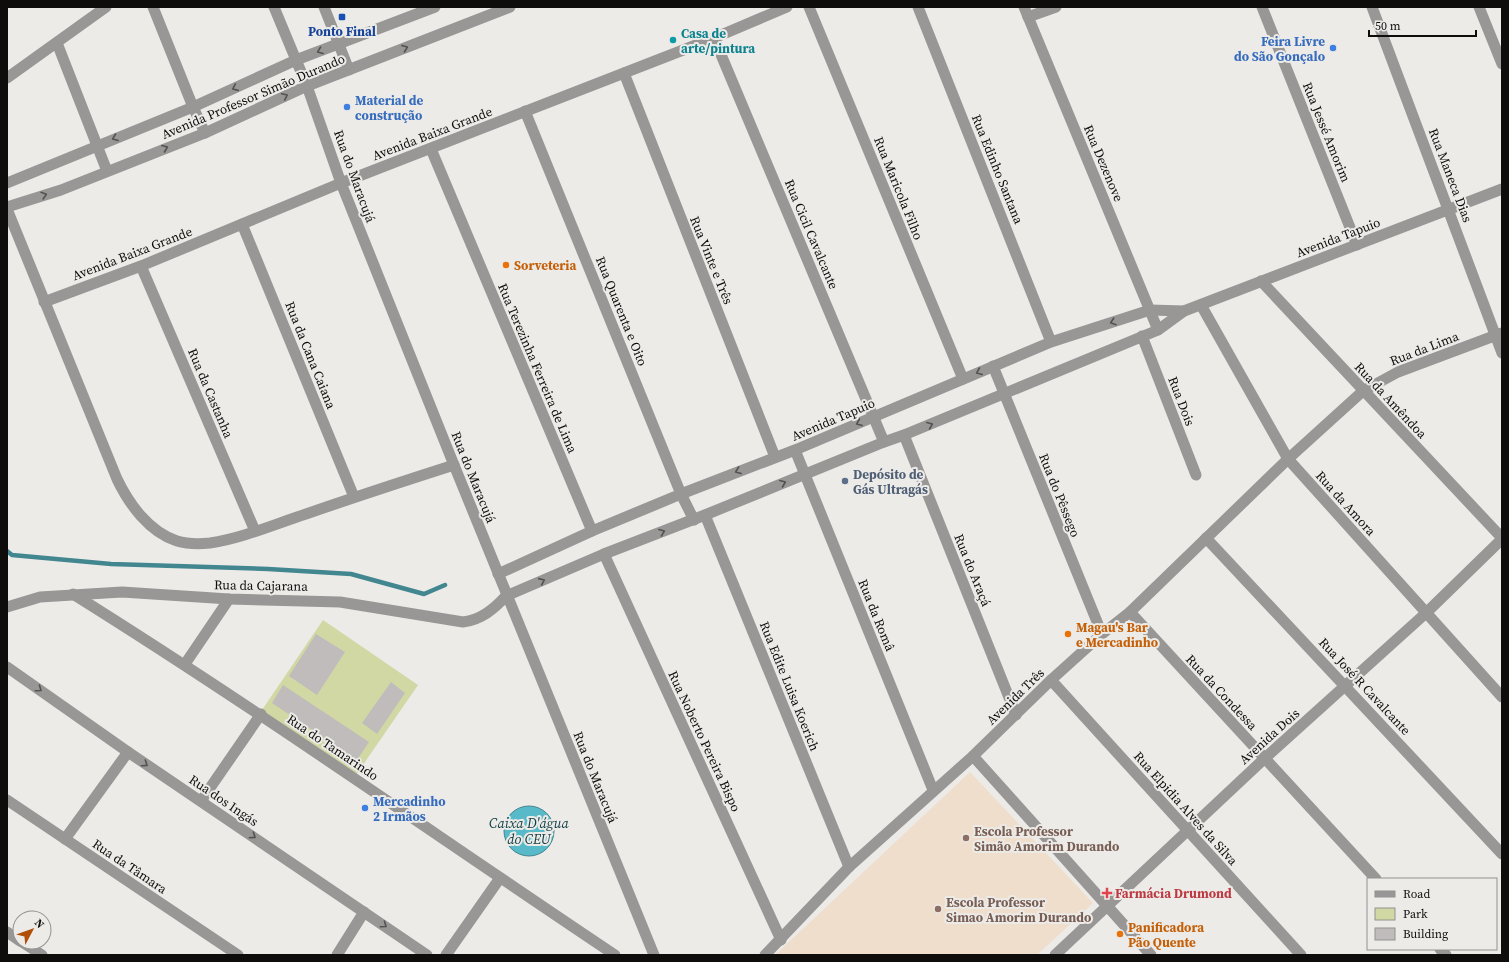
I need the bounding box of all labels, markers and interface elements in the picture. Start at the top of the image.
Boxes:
marker: Ponto Final [337,12,347,22]
scale bar [1369,12,1476,38]
text: 50 m [1375,18,1401,34]
place label: Ponto Final [308,23,376,40]
place label: Casa de arte/pintura [681,25,755,57]
place label: Feira Livre do São Gonçalo [1234,33,1325,65]
marker: Casa de arte/pintura [668,35,678,45]
marker: Feira Livre do São Gonçalo [1328,43,1338,53]
one-way arrow [401,45,409,53]
one-way arrow [316,47,323,55]
street label: Avenida Professor Simão Durando [159,50,347,143]
street label: Rua Jessé Amorim [1299,80,1354,185]
one-way arrow [232,83,239,91]
place label: Material de construção [355,92,423,124]
one-way arrow [280,93,288,101]
marker: Material de construção [342,102,352,112]
street label: Avenida Baixa Grande [370,103,495,164]
street label: Rua Edinho Santana [968,112,1027,227]
street label: Rua Dezenove [1080,122,1128,205]
street label: Rua Maneca Dias [1425,126,1476,225]
street label: Rua do Maracujá [330,128,379,225]
one-way arrow [112,134,119,142]
street label: Rua Maricola Filho [870,134,927,242]
one-way arrow [162,145,169,153]
street label: Rua Cicil Cavalcante [781,177,843,292]
one-way arrow [41,191,48,200]
street label: Rua Vinte e Três [686,214,737,307]
street label: Avenida Tapuio [1294,214,1383,261]
street label: Avenida Baixa Grande [70,223,195,284]
street label: Rua Quarenta e Oito [592,254,651,368]
place label: Sorveteria [514,257,576,274]
marker: Sorveteria [501,260,511,270]
street label: Rua Terezinha Ferreira de Lima [494,281,581,456]
street label: Rua da Cana Caiana [281,299,340,412]
one-way arrow [1110,317,1117,326]
street label: Rua da Lima [1387,327,1461,369]
street label: Rua da Castanha [184,346,237,441]
street label: Rua da Amêndoa [1351,359,1431,442]
one-way arrow [975,368,982,376]
street label: Rua Dois [1164,374,1199,429]
street label: Avenida Tapuio [789,394,877,445]
one-way arrow [856,419,863,427]
one-way arrow [926,421,933,429]
street label: Rua do Maracujá [447,429,500,526]
street label: Rua do Pêssego [1035,451,1084,540]
place label: Depósito de Gás Ultragás [853,466,928,498]
one-way arrow [735,467,742,475]
street label: Rua da Amora [1312,467,1380,540]
marker: Depósito de Gás Ultragás [840,476,850,486]
one-way arrow [779,480,786,488]
one-way arrow [659,528,666,536]
street label: Rua do Araçá [950,531,995,609]
street label: Rua da Cajarana [214,576,308,595]
one-way arrow [538,577,545,585]
street label: Rua da Româ [854,577,899,654]
street label: Rua Edite Luisa Koerich [756,619,823,754]
place label: Magau's Bar e Mercadinho [1076,619,1158,651]
marker: Magau's Bar e Mercadinho [1063,629,1073,639]
street label: Rua José R Cavalcante [1315,634,1414,739]
street label: Rua da Condessa [1182,651,1261,734]
street label: Avenida Três [983,664,1048,728]
street label: Rua Noberto Pereira Bispo [664,668,745,814]
one-way arrow [35,684,42,692]
street label: Avenida Dois [1236,705,1303,768]
street label: Rua do Tamarindo [284,711,382,784]
street label: Rua do Maracujá [569,729,622,826]
street label: Rua Elpidia Alves da Silva [1130,748,1242,869]
one-way arrow [141,759,148,767]
street label: Rua dos Ingás [186,771,262,830]
place label: Mercadinho 2 Irmãos [373,793,446,825]
marker: Mercadinho 2 Irmãos [360,803,370,813]
water label: Caixa D'água do CEU [489,813,570,849]
place label: Escola Professor Simão Amorim Durando [974,823,1119,855]
one-way arrow [249,831,256,839]
marker: Escola Professor Simão Amorim Durando [961,833,971,843]
street label: Rua da Tâmara [89,835,171,898]
legend [1367,878,1497,950]
place label: Farmácia Drumond [1115,885,1232,902]
text: Road [1403,886,1430,902]
marker: Farmácia Drumond [1102,888,1112,898]
place label: Escola Professor Simao Amorim Durando [946,894,1091,926]
marker: Escola Professor Simao Amorim Durando [933,904,943,914]
text: Park [1403,906,1428,922]
north arrow [12,910,52,950]
text: N [31,916,47,932]
place label: Panificadora Pão Quente [1128,919,1204,951]
one-way arrow [379,920,386,927]
text: Building [1403,926,1448,942]
marker: Panificadora Pão Quente [1115,929,1125,939]

